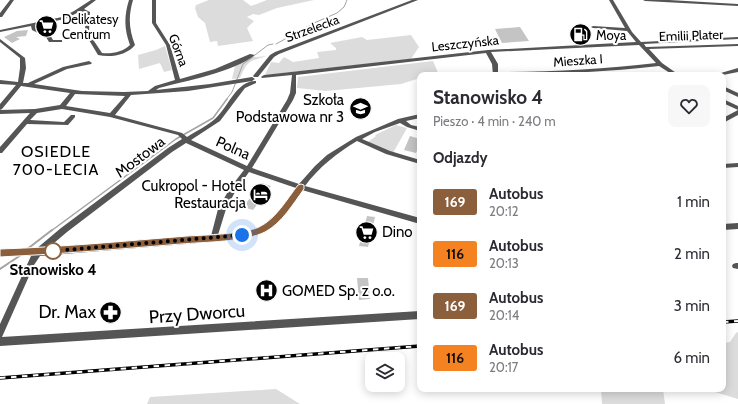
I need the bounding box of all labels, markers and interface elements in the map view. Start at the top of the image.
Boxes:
place label: Delikatesy Centrum [62,11,119,42]
street label: Strzelecka [283,11,342,45]
supermarket icon: Delikatesy Centrum [33,13,59,39]
fuel station icon: Moya [568,22,594,48]
street label: Emilii Plater [659,26,724,44]
place label: Moya [596,27,627,43]
street label: Leszczyńska [431,31,500,54]
street label: Górna [166,32,192,69]
street label: Mieszka I [553,50,603,70]
button: heart [668,85,710,127]
text: Stanowisko 4 [433,86,543,109]
place label: Szkoła Podstawowa nr 3 [236,91,345,126]
school or university icon: Szkoła Podstawowa nr 3 [347,96,373,122]
text: Pieszo · 4 min · 240 m [433,113,556,129]
street label: Mostowa [112,132,169,182]
street label: Polna [213,133,254,164]
district label: OSIEDLE 700-LECIA [13,142,99,179]
text: Odjazdy [433,149,488,167]
place label: Cukropol - Hotel Restauracja [142,177,247,212]
hotel icon: Cukropol - Hotel Restauracja [248,182,274,208]
text: Autobus [489,185,543,203]
text: 169 [445,193,465,211]
text: 1 min [677,193,710,211]
text: 20:12 [489,203,519,219]
supermarket icon: Dino [354,219,380,245]
place label: Dino [382,223,413,241]
your location [232,225,252,245]
text: Autobus [489,237,543,255]
marker: Stanowisko 4 [44,242,62,260]
text: 116 [446,245,464,263]
text: 2 min [674,245,710,263]
text: 20:13 [489,255,519,271]
place label: Stanowisko 4 [10,261,96,279]
hospital icon: GOMED Sp. z o.o. [253,278,279,304]
place label: GOMED Sp. z o.o. [282,282,395,300]
text: Autobus [489,289,543,307]
text: 169 [445,297,465,315]
text: 3 min [674,297,710,315]
pharmacy icon: Dr. Max [98,299,124,325]
street label: Przy Dworcu [148,300,246,328]
place label: Dr. Max [38,301,96,323]
text: 20:14 [489,307,519,323]
text: Autobus [489,341,543,359]
text: 116 [446,349,464,367]
text: 6 min [673,349,710,367]
map controls [365,352,405,392]
button: layers [365,352,405,392]
text: 20:17 [489,359,518,375]

